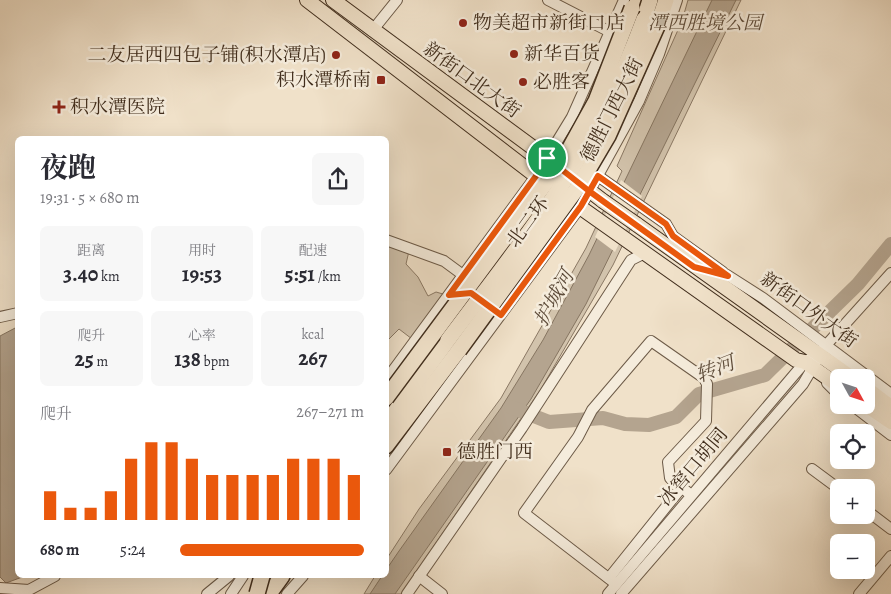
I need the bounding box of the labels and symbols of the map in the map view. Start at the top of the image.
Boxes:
place label: 物美超市新街口店 [473,10,625,36]
park label: 潭西胜境公园 [648,10,765,36]
marker: 物美超市新街口店 [457,17,469,29]
street label: 新街口北大街 [418,36,526,124]
place label: 新华百货 [524,41,600,67]
place label: 二友居西四包子铺(积水潭店) [88,42,326,68]
marker: 新华百货 [508,48,520,60]
marker: 二友居西四包子铺(积水潭店) [330,49,342,61]
street label: 德胜门西大街 [575,53,649,167]
place label: 积水潭桥南 [276,67,371,93]
place label: 必胜客 [533,69,590,95]
marker: 积水潭桥南 [375,74,387,86]
marker: 必胜客 [517,76,529,88]
place label: 积水潭医院 [70,94,165,120]
marker: 积水潭医院 [52,100,66,114]
pin [526,137,568,179]
street label: 北二环 [501,191,555,253]
water label: 护城河 [528,263,582,331]
street label: 新街口外大街 [755,266,863,354]
water label: 转河 [691,348,741,389]
north arrow [830,369,875,414]
street label: 冰窖口胡同 [653,422,733,512]
place label: 德胜门西 [457,439,533,465]
marker: 德胜门西 [441,446,453,458]

